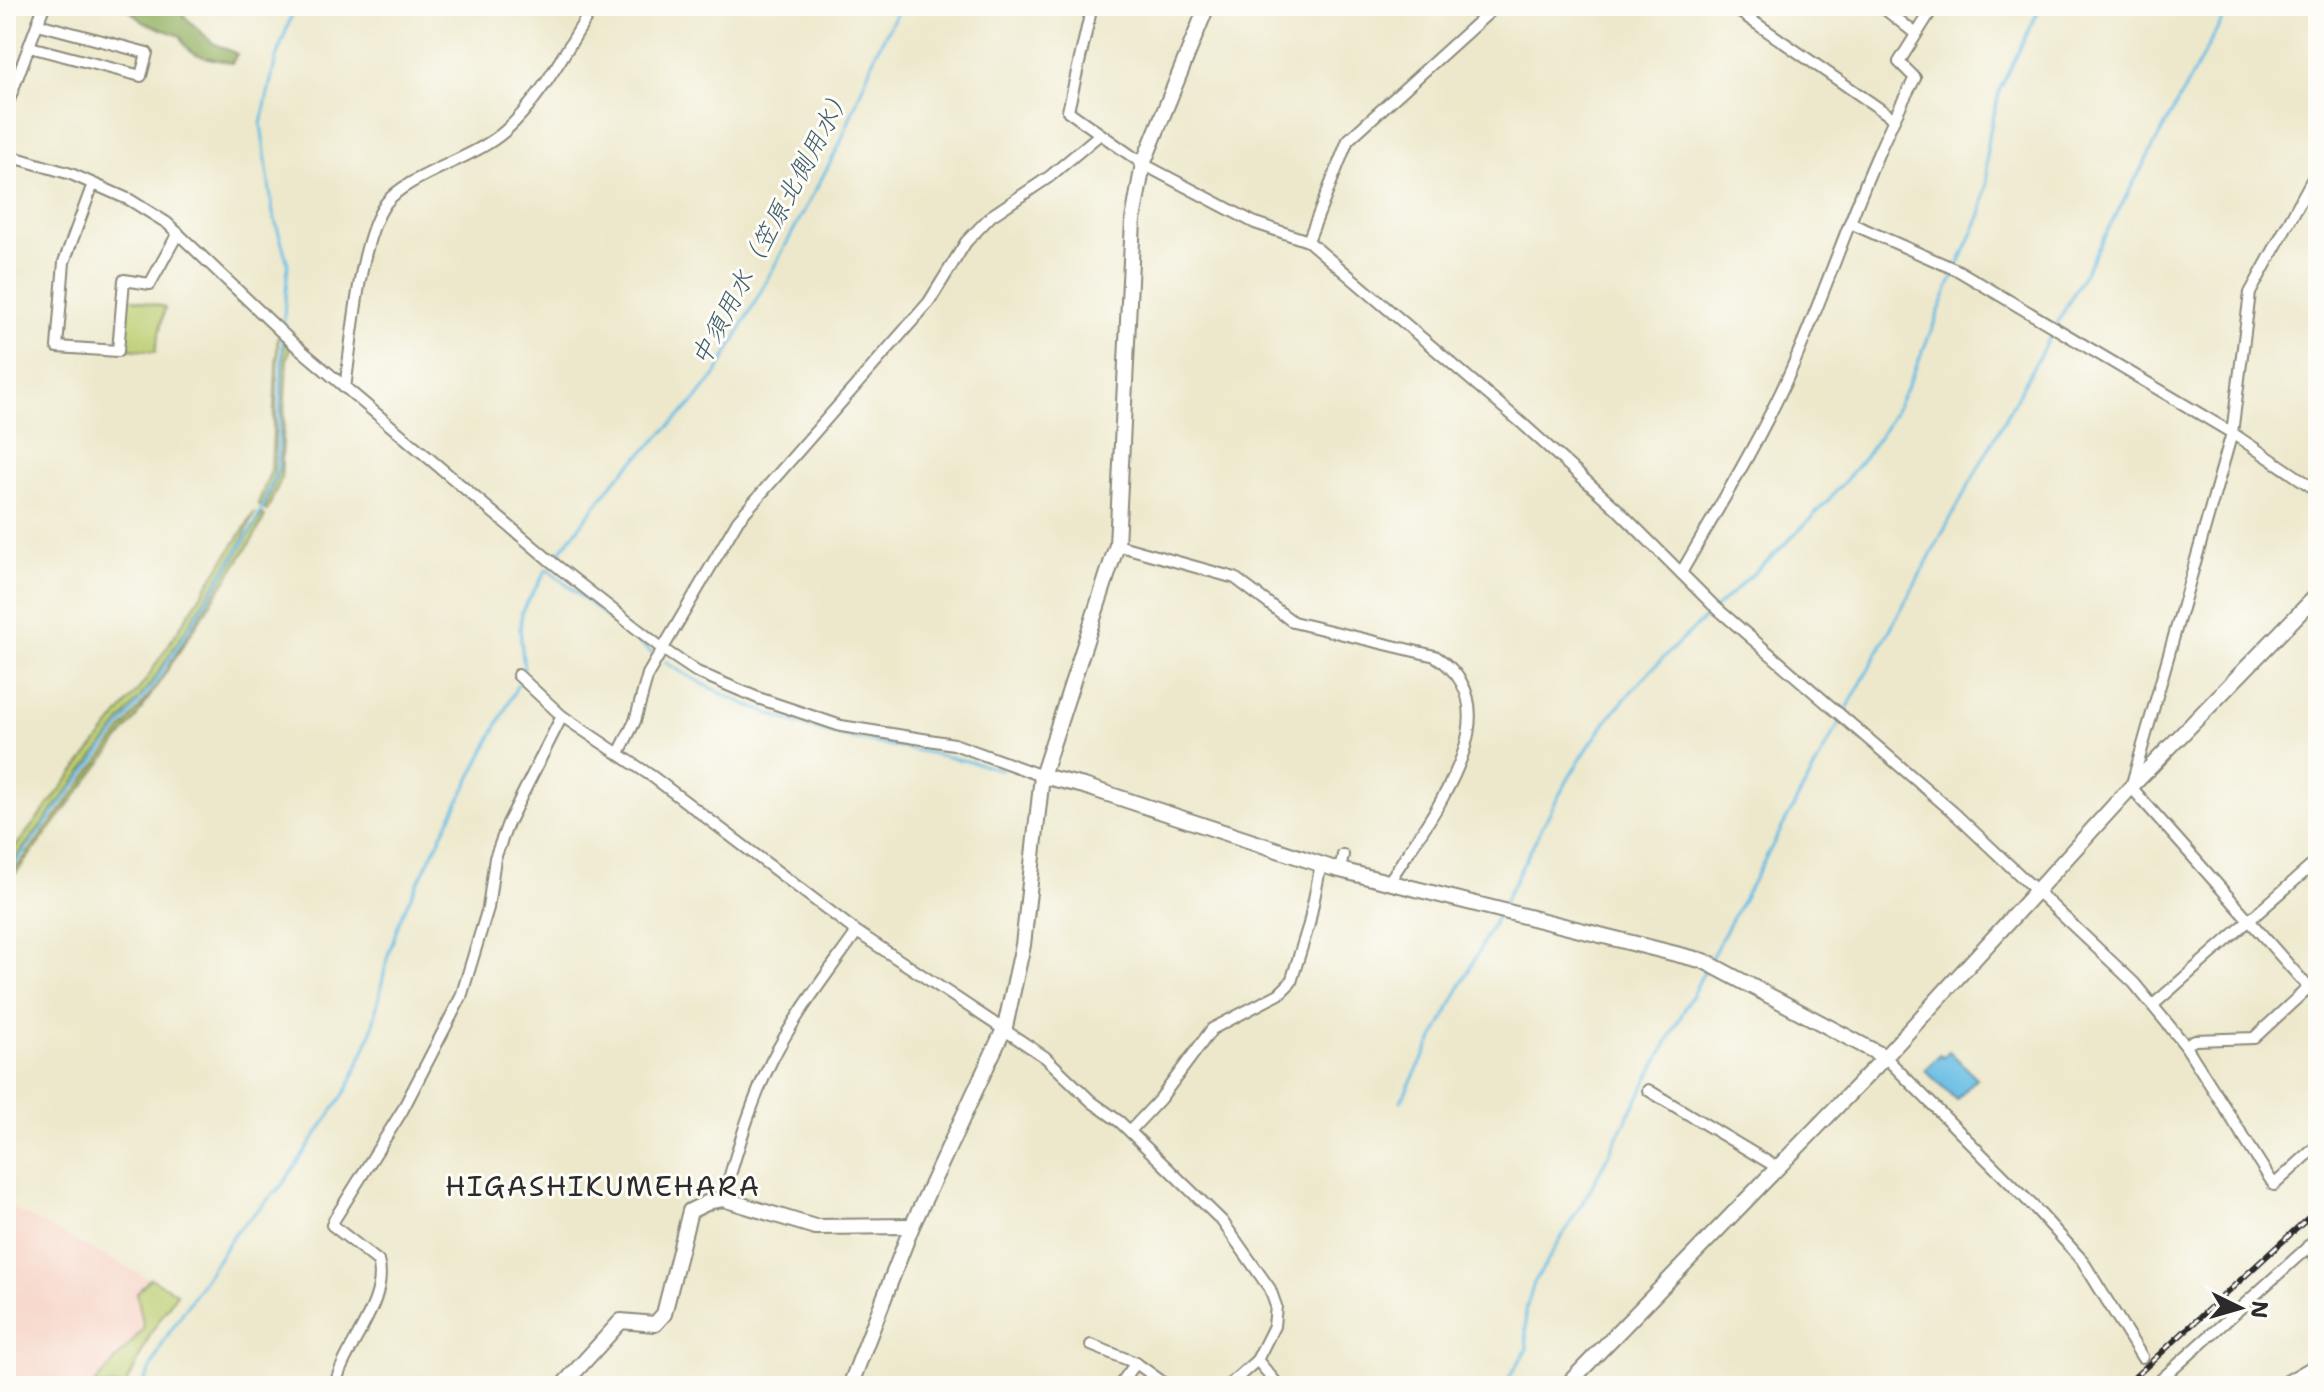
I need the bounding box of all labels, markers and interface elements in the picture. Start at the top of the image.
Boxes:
water label: 中須用水（笠原北側用水） [682,80,859,372]
district label: HIGASHIKUMEHARA [445,1167,761,1205]
north arrow [2200,1268,2280,1348]
text: N [2244,1300,2275,1320]

